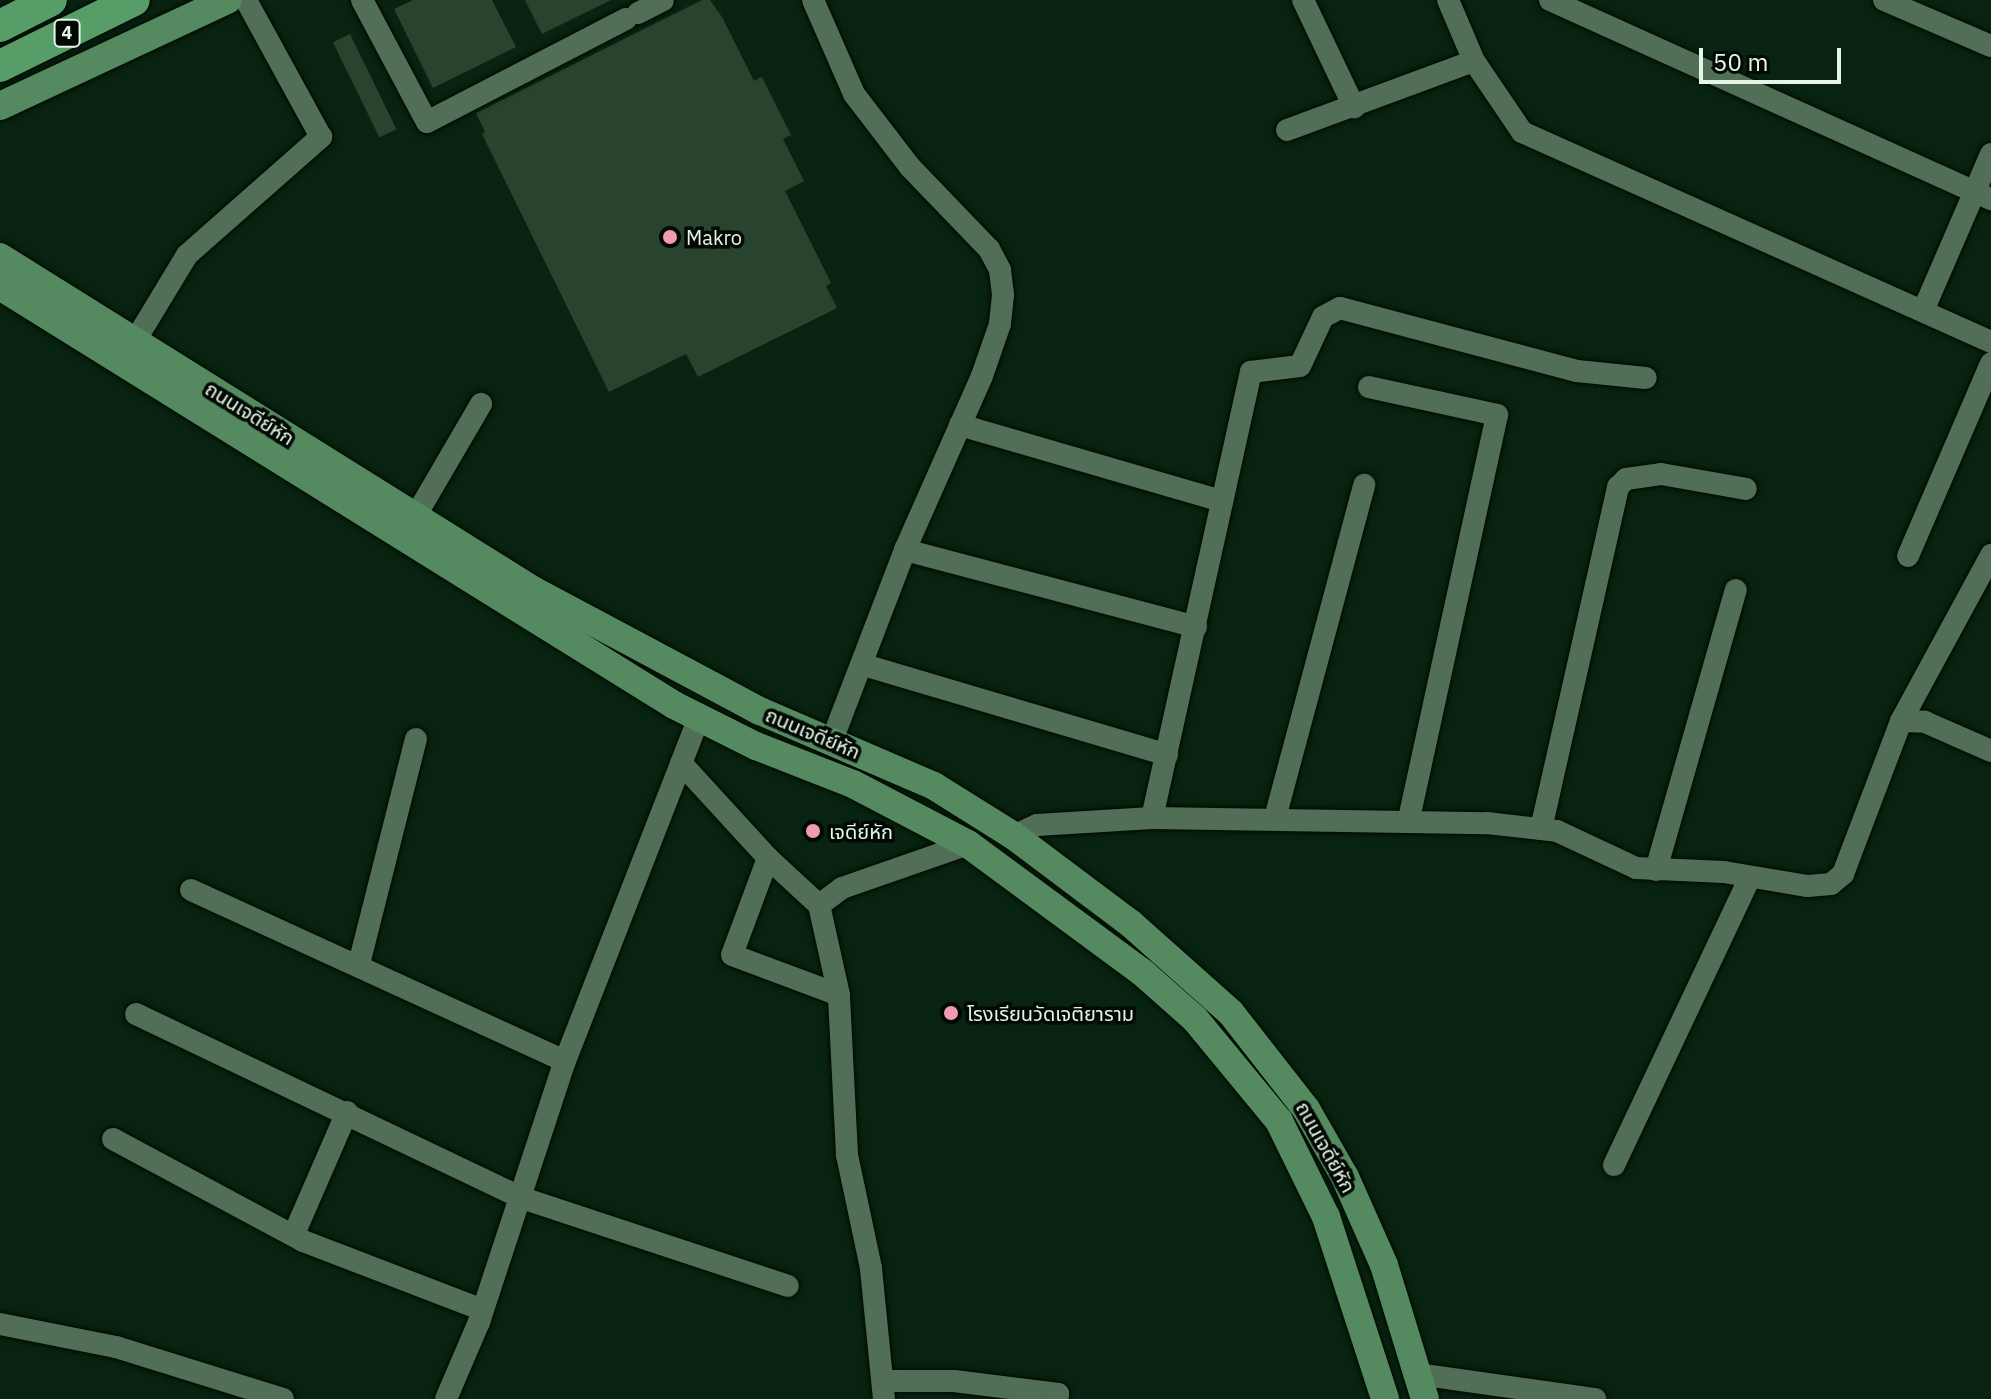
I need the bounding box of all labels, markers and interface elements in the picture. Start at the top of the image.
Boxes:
road number: 4 [53,19,81,47]
scale bar [1703,32,1845,82]
text: 50 m [1713,46,1768,78]
place label: Makro [686,225,742,249]
marker: Makro [661,228,679,246]
street label: ถนนเจดีย์หัก [201,376,299,450]
street label: ถนนเจดีย์หัก [762,702,864,764]
place label: เจดีย์หัก [829,819,893,843]
marker: เจดีย์หัก [804,822,822,840]
place label: โรงเรียนวัดเจติยาราม [967,1001,1134,1025]
marker: โรงเรียนวัดเจติยาราม [942,1004,960,1022]
street label: ถนนเจดีย์หัก [1291,1097,1361,1197]

